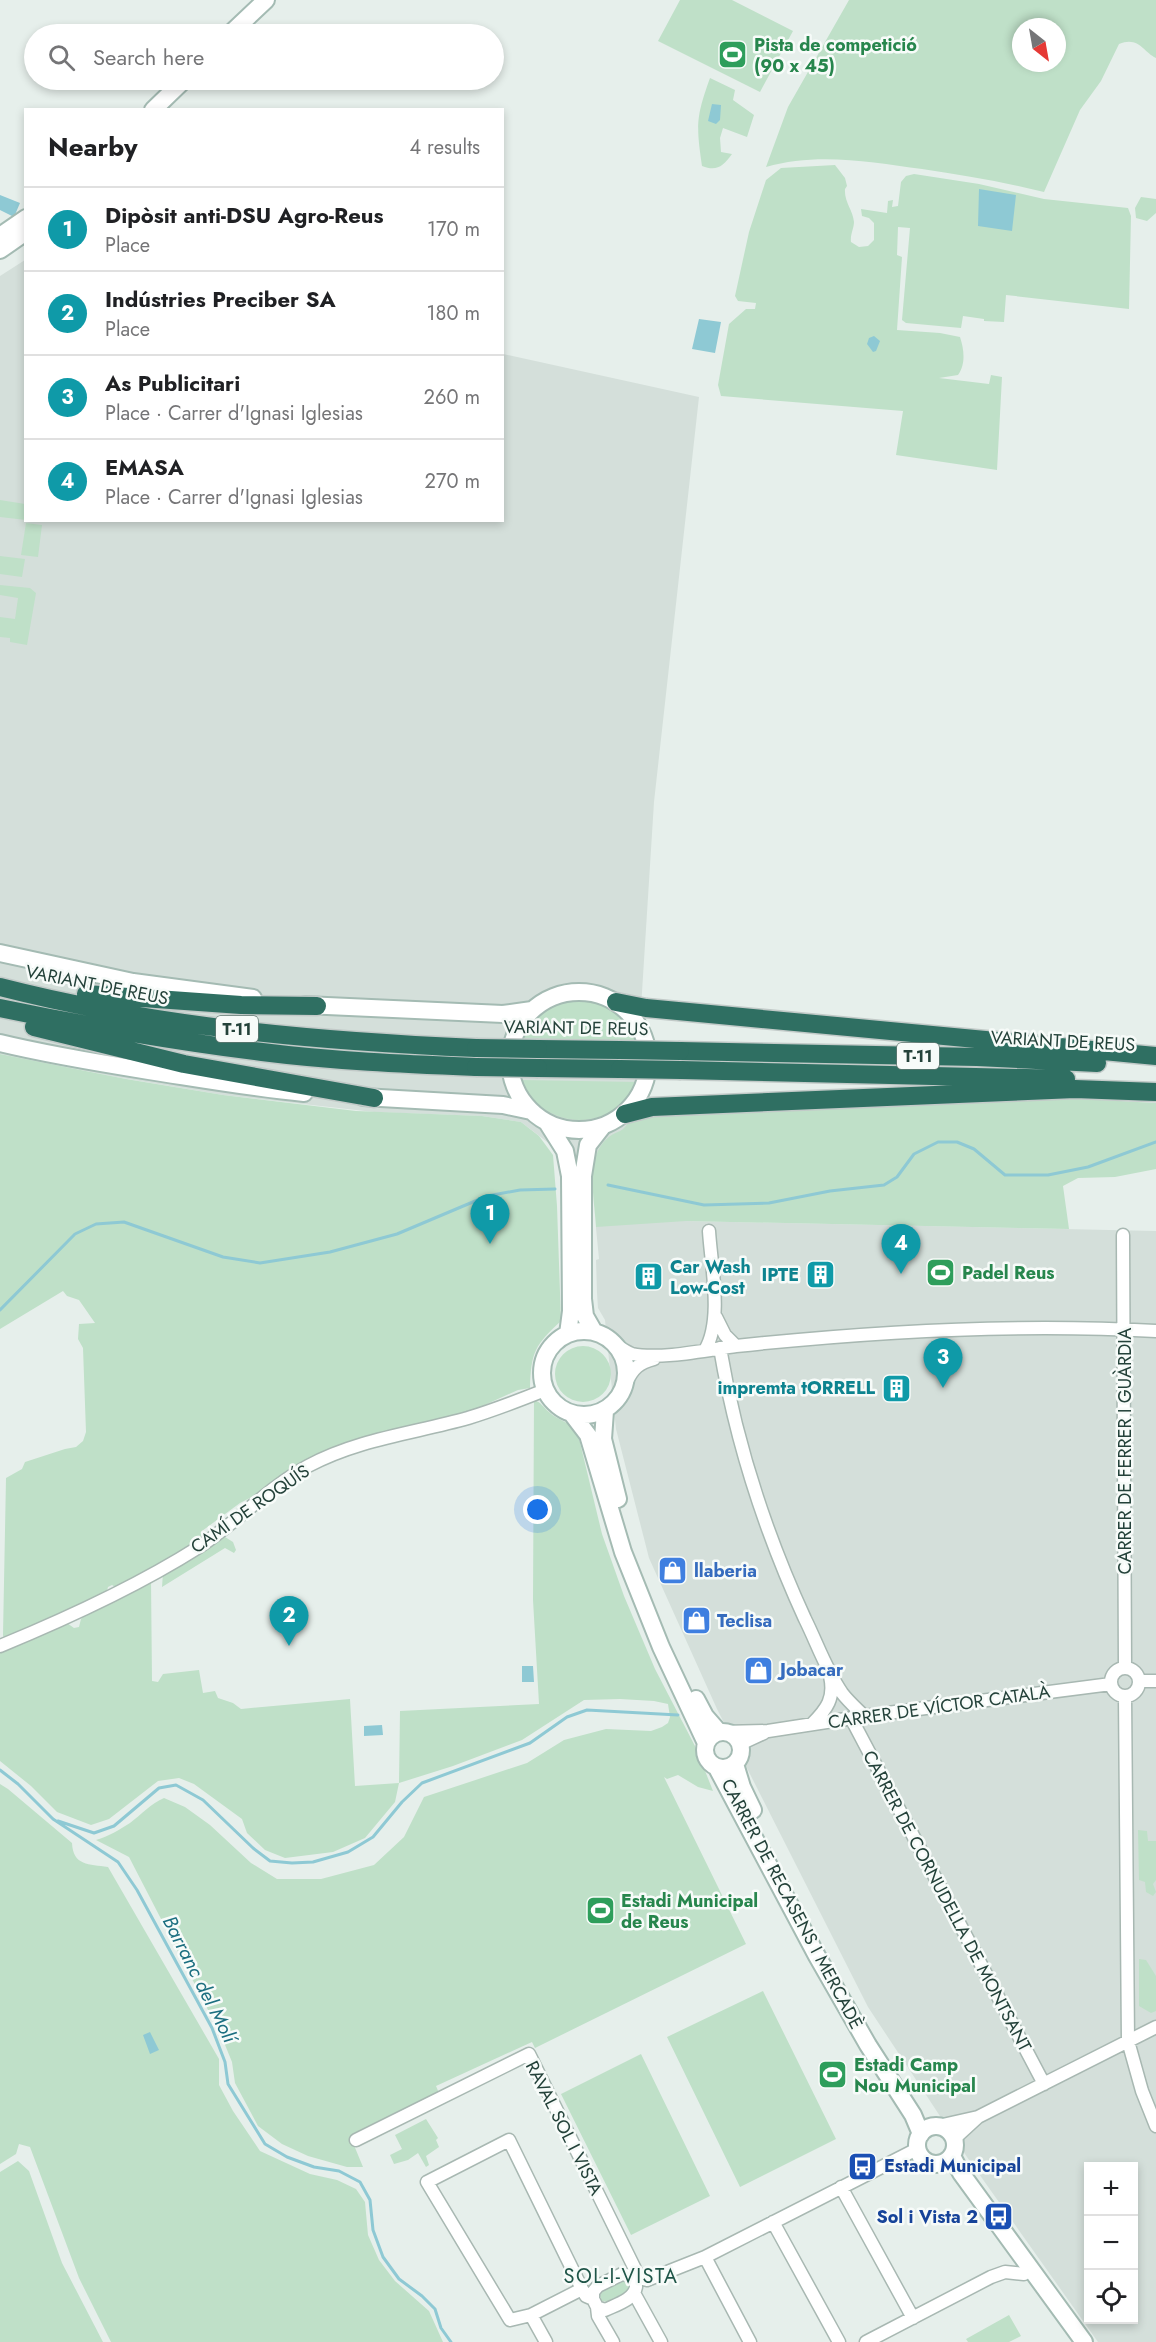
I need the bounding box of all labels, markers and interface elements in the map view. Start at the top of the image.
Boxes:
north arrow [1012,18,1066,72]
search box [24,24,504,90]
place label: Pista de competició (90 x 45) [754,32,917,79]
sports icon: Pista de competició (90 x 45) [717,39,749,71]
icon: search [45,41,78,74]
text: Search here [93,41,204,73]
text: Nearby [48,128,137,166]
text: 4 results [409,133,480,162]
text: Dipòsit anti-DSU Agro-Reus [105,199,384,231]
text: 1 [62,215,73,244]
text: 170 m [427,215,480,244]
text: Place [105,231,150,260]
text: Indústries Preciber SA [105,283,336,315]
text: 2 [61,299,74,328]
text: 180 m [426,299,480,328]
text: Place [105,315,150,344]
text: As Publicitari [105,367,240,399]
text: 3 [61,383,74,412]
text: 260 m [424,383,480,412]
text: Place · Carrer d'Ignasi Iglesias [105,399,363,428]
text: EMASA [105,451,184,483]
text: 4 [61,467,74,496]
text: 270 m [425,467,480,496]
text: Place · Carrer d'Ignasi Iglesias [105,483,363,512]
street label: VARIANT DE REUS [23,958,171,1012]
street label: VARIANT DE REUS [503,1014,649,1042]
road number: T-11 [216,1016,258,1042]
street label: VARIANT DE REUS [990,1024,1136,1058]
road number: T-11 [897,1043,939,1069]
pin: 1 [470,1194,510,1244]
pin: 4 [882,1224,920,1274]
place label: Car Wash Low-Cost [670,1254,751,1301]
sports icon: Padel Reus [925,1257,957,1289]
building icon: IPTE [804,1259,836,1291]
place label: Padel Reus [962,1260,1055,1286]
building icon: Car Wash Low-Cost [633,1261,665,1293]
place label: IPTE [762,1262,799,1288]
street label: CARRER DE FERRER I GUÀRDIA [1112,1327,1138,1574]
pin: 3 [924,1338,962,1388]
building icon: impremta tORRELL [880,1372,912,1404]
place label: impremta tORRELL [717,1375,875,1401]
street label: CAMÍ DE ROQUÍS [185,1458,315,1560]
your location [523,1495,552,1524]
shop icon: llaberia [657,1555,689,1587]
place label: llaberia [694,1558,757,1584]
pin: 2 [270,1596,308,1646]
shop icon: Teclisa [680,1605,712,1637]
place label: Teclisa [717,1608,772,1634]
shop icon: Jobacar [743,1654,775,1686]
place label: Jobacar [777,1657,844,1683]
street label: CARRER DE VÍCTOR CATALÀ [826,1679,1052,1735]
street label: CARRER DE CORNUDELLA DE MONTSANT [856,1746,1038,2057]
street label: CARRER DE RECASENS I MERCADÈ [715,1774,869,2034]
place label: Estadi Municipal de Reus [621,1888,758,1935]
sports icon: Estadi Municipal de Reus [584,1895,616,1927]
water label: Barranc del Molí [155,1911,245,2050]
place label: Estadi Camp Nou Municipal [854,2052,976,2099]
street label: RAVAL SOL I VISTA [519,2056,609,2200]
sports icon: Estadi Camp Nou Municipal [817,2059,849,2091]
bus stop icon: Estadi Municipal [847,2150,879,2182]
place label: Estadi Municipal [884,2153,1021,2179]
map controls [1084,2162,1138,2324]
button: + [1084,2162,1138,2216]
bus stop icon: Sol i Vista 2 [983,2201,1015,2233]
place label: Sol i Vista 2 [876,2204,978,2230]
button: − [1084,2216,1138,2270]
district label: SOL-I-VISTA [563,2262,679,2291]
button: locate [1084,2270,1138,2324]

